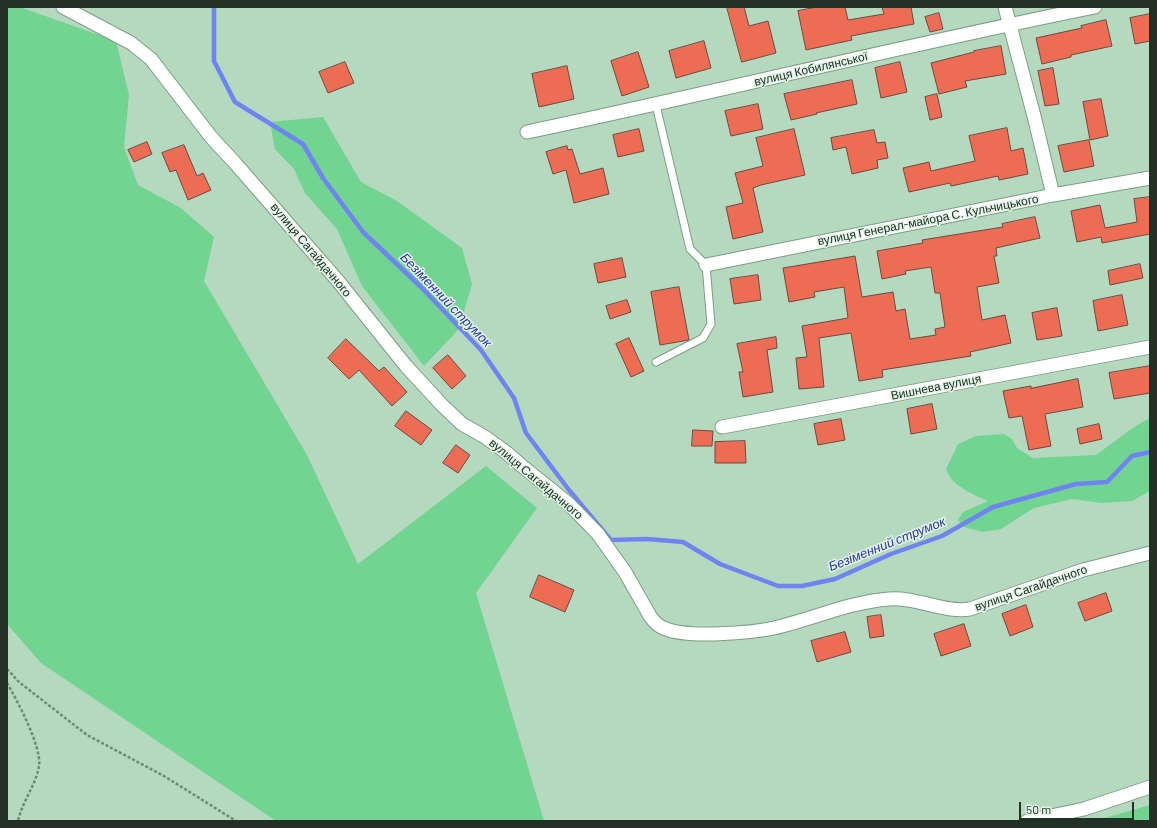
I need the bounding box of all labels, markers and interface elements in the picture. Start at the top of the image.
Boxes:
street label: вулиця Кобилянської [753,49,869,89]
street label: вулиця Генерал-майора С. Кульчицького [816,192,1040,248]
street label: вулиця Сагайдачного [268,200,354,300]
water label: Безіменний струмок [397,250,495,350]
street label: Вишнева вулиця [890,371,982,403]
street label: вулиця Сагайдачного [486,436,586,522]
water label: Безіменний струмок [826,513,948,575]
street label: вулиця Сагайдачного [973,562,1089,614]
scale bar [1021,794,1136,820]
text: 50 m [1026,802,1051,816]

